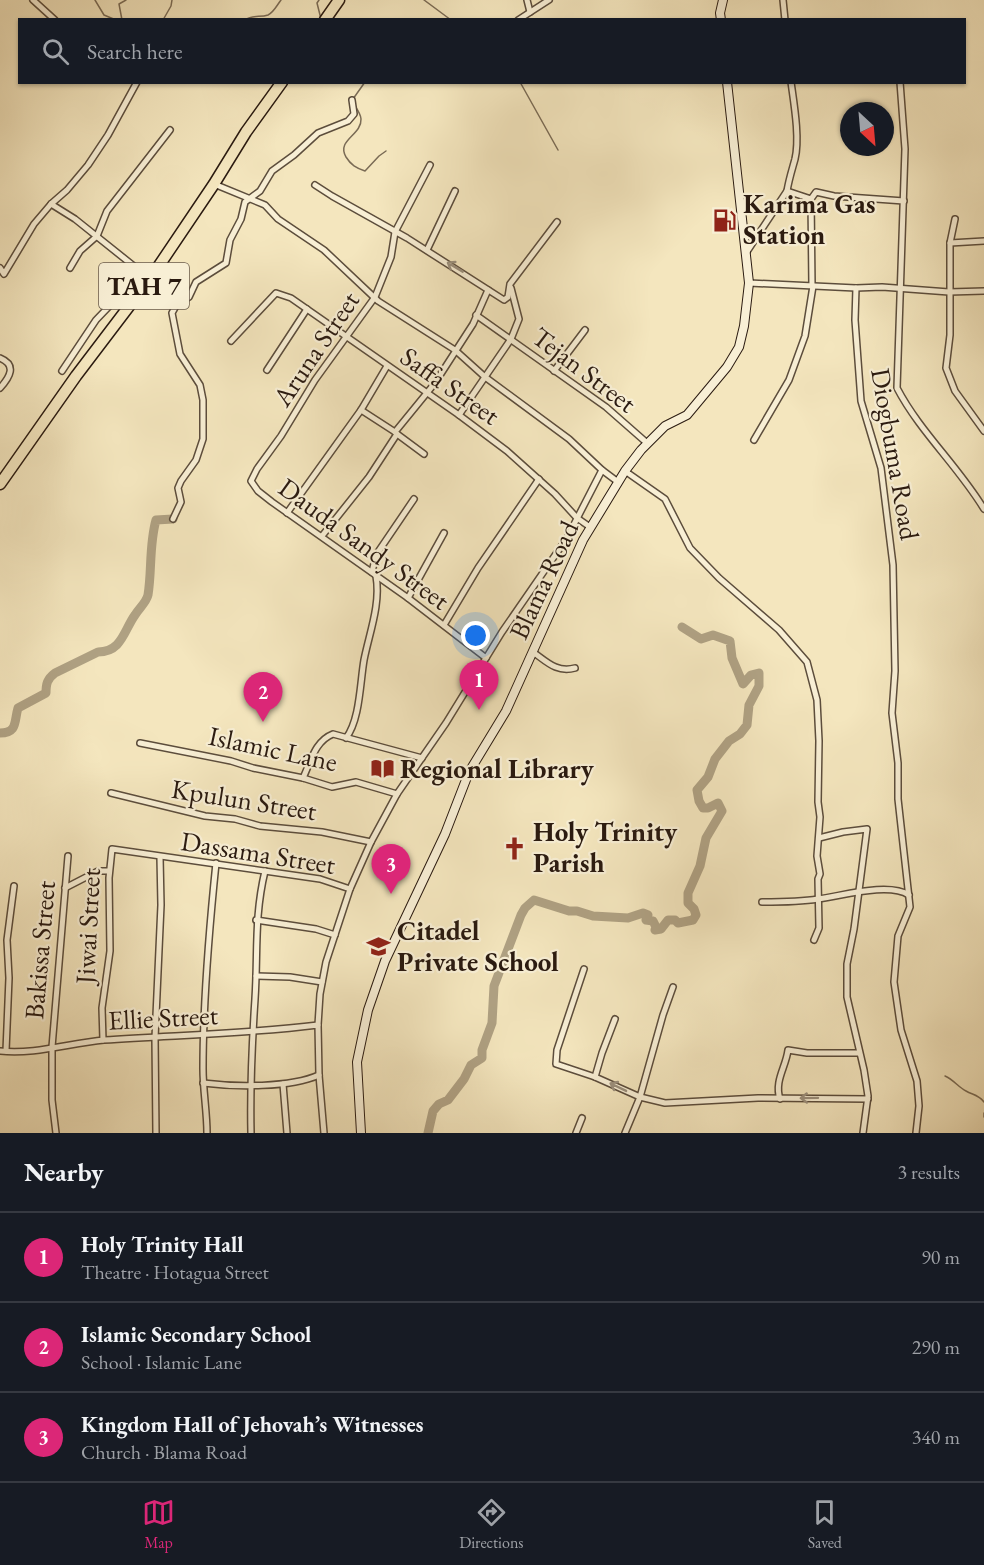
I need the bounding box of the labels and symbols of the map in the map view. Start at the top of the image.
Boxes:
north arrow [840,102,894,156]
place label: Karima Gas Station [743,186,876,252]
fuel station icon: Karima Gas Station [712,207,738,233]
one-way arrow [447,261,464,273]
road number: TAH 7 [99,263,189,309]
street label: Aruna Street [264,284,367,414]
street label: Tejan Street [525,319,644,420]
street label: Saffa Street [394,339,507,433]
street label: Diogbuma Road [863,365,928,543]
street label: Dauda Sandy Street [272,470,457,618]
street label: Blama Road [501,515,586,645]
your location [461,621,490,650]
pin: 1 [460,660,498,710]
pin: 2 [244,672,282,722]
street label: Islamic Lane [206,718,341,779]
place label: Regional Library [400,751,595,786]
library icon: Regional Library [369,756,395,782]
street label: Kpulun Street [169,771,320,828]
place label: Holy Trinity Parish [533,814,678,880]
street label: Dassama Street [178,823,338,882]
church icon: Holy Trinity Parish [502,835,528,861]
pin: 3 [372,844,410,894]
street label: Jiwai Street [67,867,108,987]
street label: Bakissa Street [16,879,63,1021]
place label: Citadel Private School [397,913,559,979]
school or university icon: Citadel Private School [366,934,392,960]
street label: Ellie Street [107,997,219,1038]
one-way arrow [609,1081,627,1093]
one-way arrow [800,1092,820,1104]

